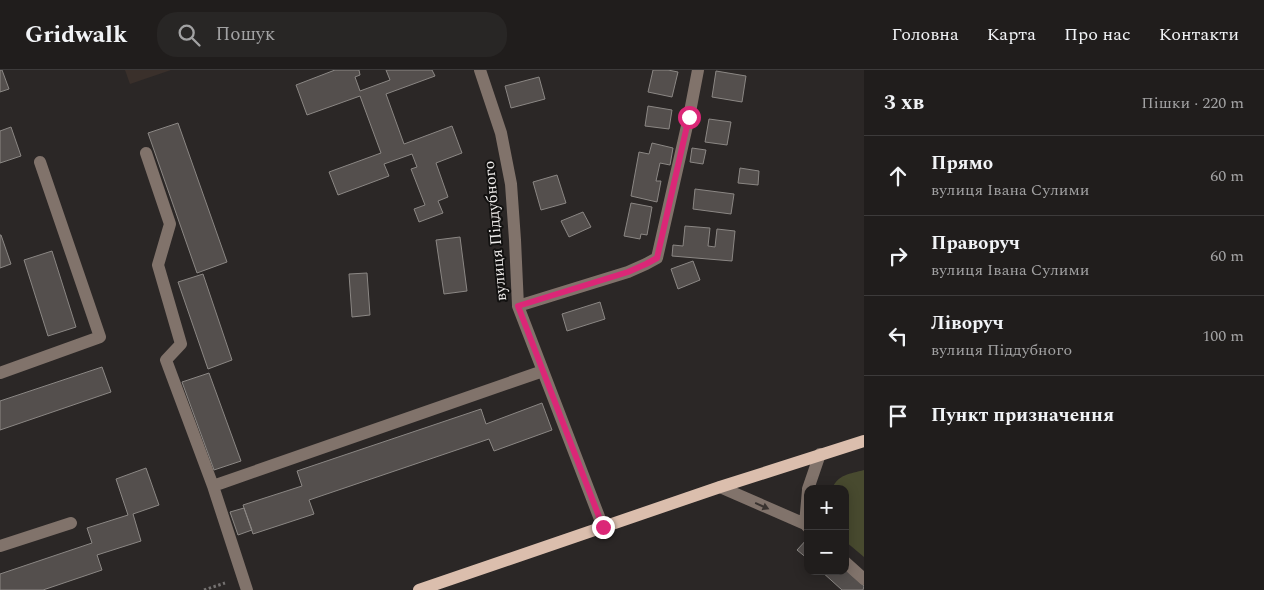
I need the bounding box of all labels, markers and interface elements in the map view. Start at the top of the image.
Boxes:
search box [157,12,507,57]
text: Gridwalk [25,17,127,53]
text: Пошук [215,20,275,49]
icon: search [175,21,203,49]
text: Головна [892,21,959,48]
text: Карта [987,21,1036,48]
text: Про нас [1064,21,1131,48]
text: Контакти [1159,21,1239,48]
text: 3 хв [884,87,924,119]
text: Пішки · 220 m [1141,91,1244,115]
route start [678,106,701,129]
text: Прямо [931,149,993,178]
street label: вулиця Піддубного [477,160,513,302]
icon: ahead [884,162,912,190]
text: 60 m [1210,164,1244,188]
text: вулиця Івана Сулими [931,178,1089,202]
text: Праворуч [931,229,1020,258]
icon: right [884,242,912,270]
text: 60 m [1210,244,1244,268]
text: вулиця Івана Сулими [931,258,1089,282]
text: Ліворуч [931,309,1004,338]
icon: left [884,322,912,350]
text: 100 m [1202,324,1244,348]
text: вулиця Піддубного [931,338,1072,362]
text: Пункт призначення [931,401,1114,430]
icon: arrive [884,402,912,430]
map controls [804,485,849,575]
button: + [804,485,849,530]
one-way arrow [755,502,769,510]
route end [592,516,615,539]
button: − [804,530,849,575]

